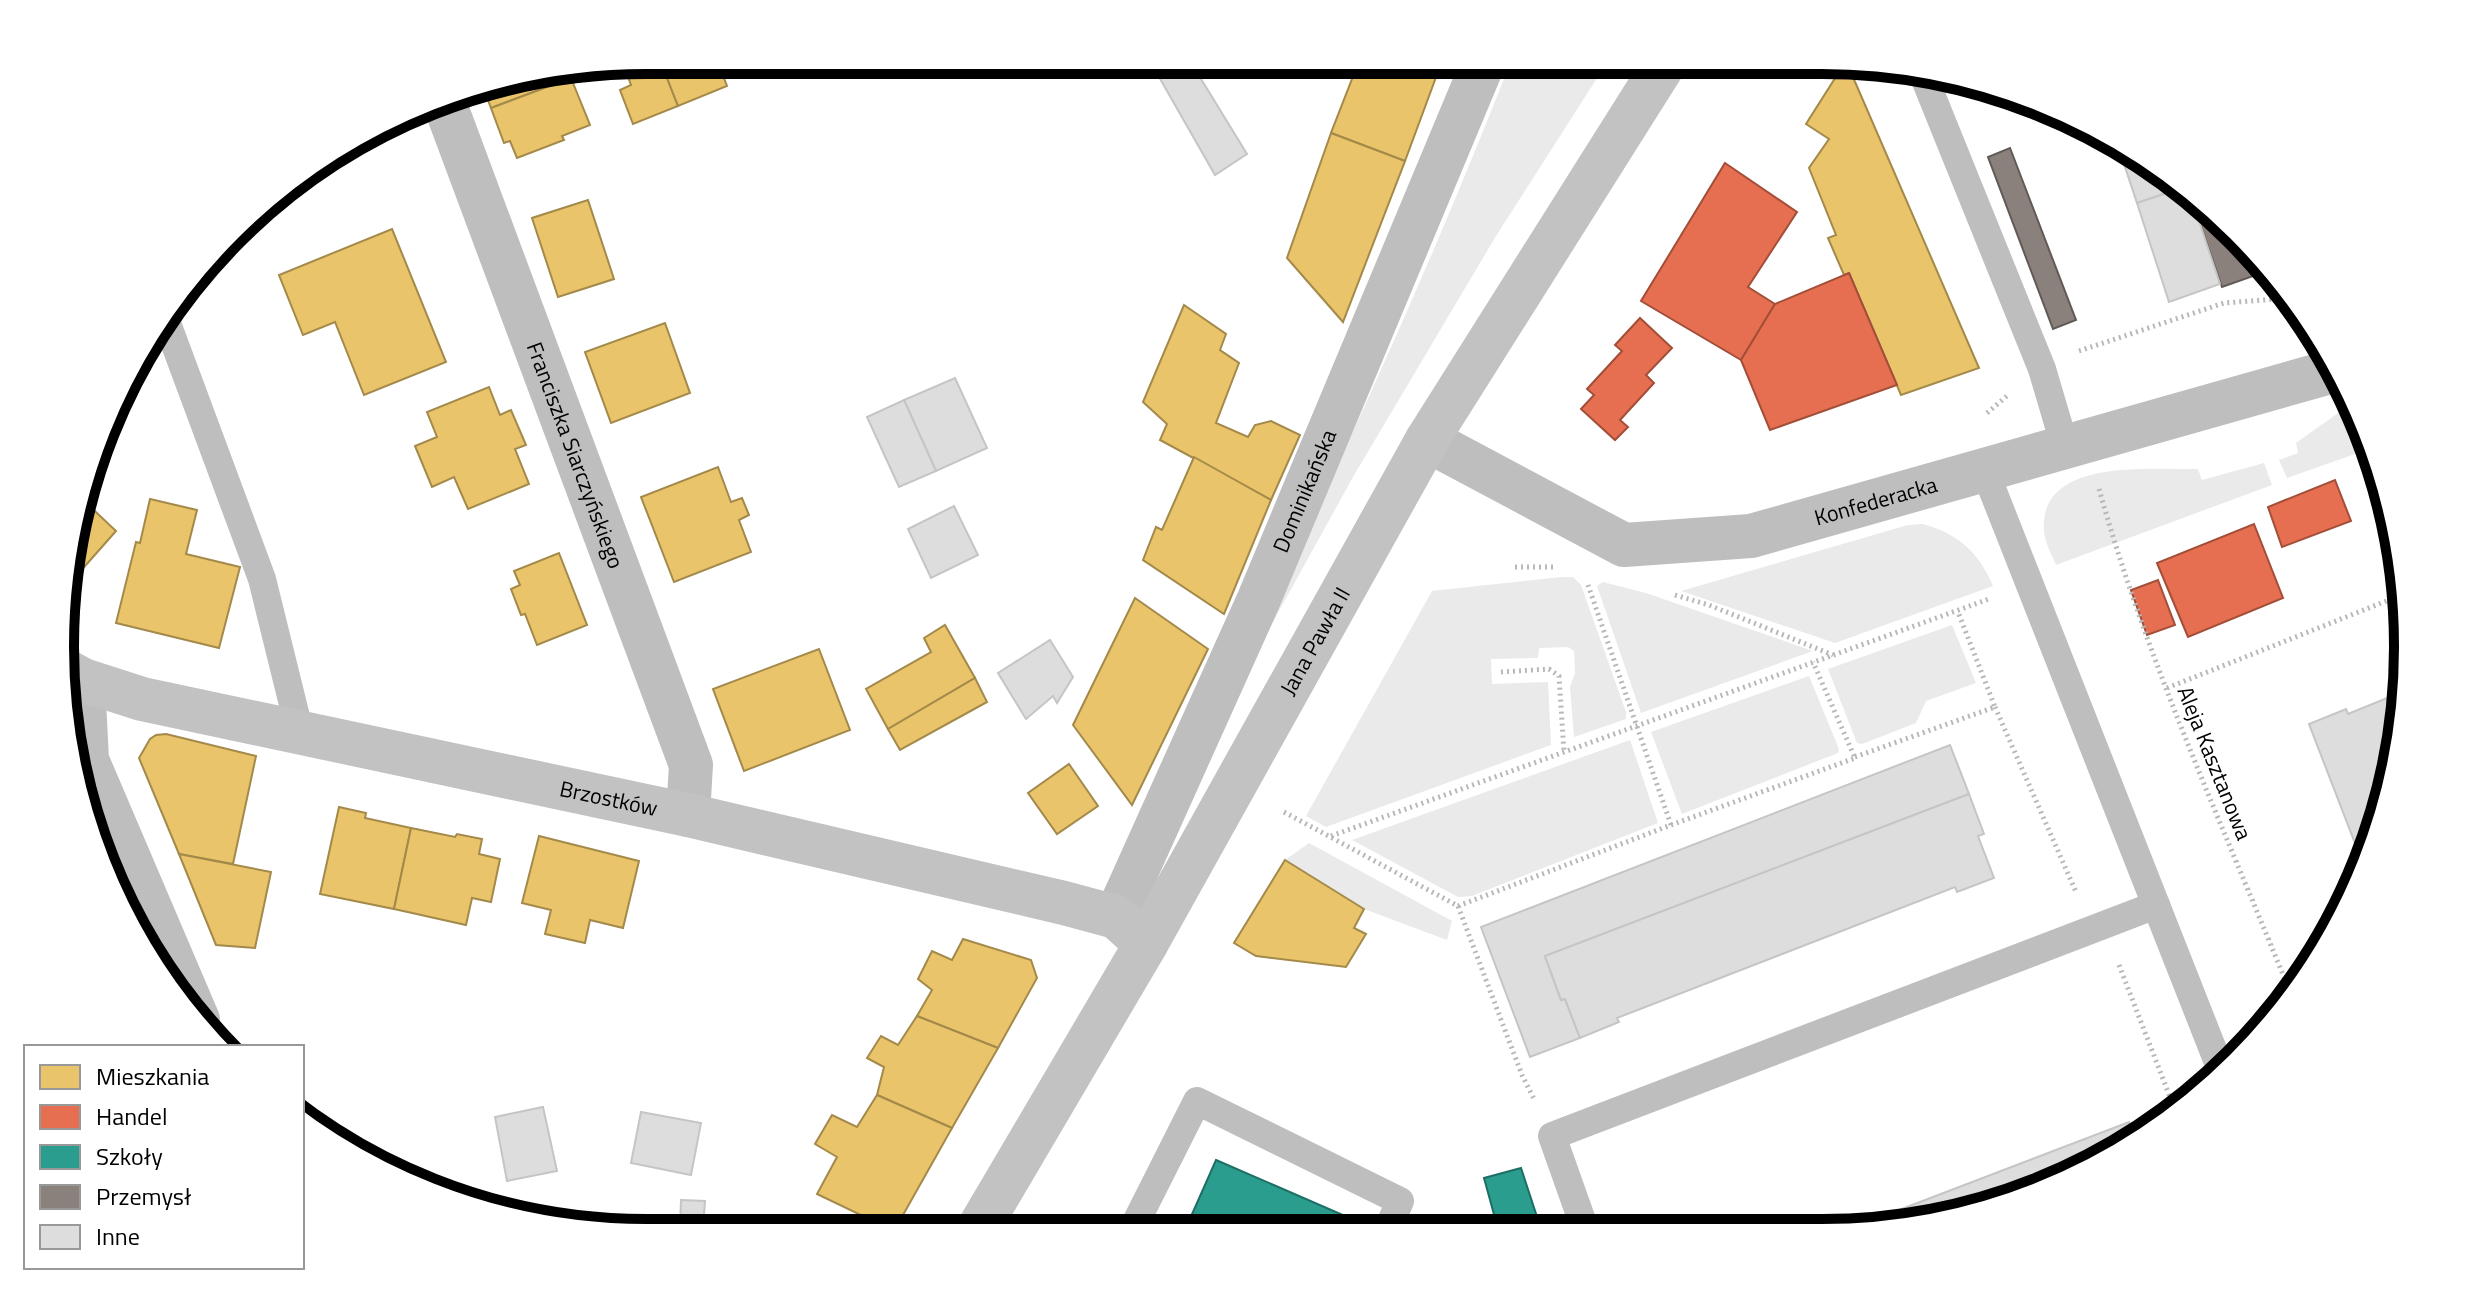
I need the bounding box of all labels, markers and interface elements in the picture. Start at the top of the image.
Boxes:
street label: Franciszka Siarczyńskiego [518,337,633,573]
street label: Dominikańska [1263,424,1345,558]
street label: Konfederacka [1810,467,1941,534]
street label: Jana Pawła II [1271,581,1359,701]
street label: Aleja Kasztanowa [2169,681,2261,845]
street label: Brzostków [557,771,661,825]
legend [24,1045,304,1269]
text: Mieszkania [96,1058,209,1094]
text: Handel [96,1098,167,1134]
text: Szkoły [96,1138,163,1174]
text: Przemysł [96,1178,192,1214]
text: Inne [96,1218,140,1254]

